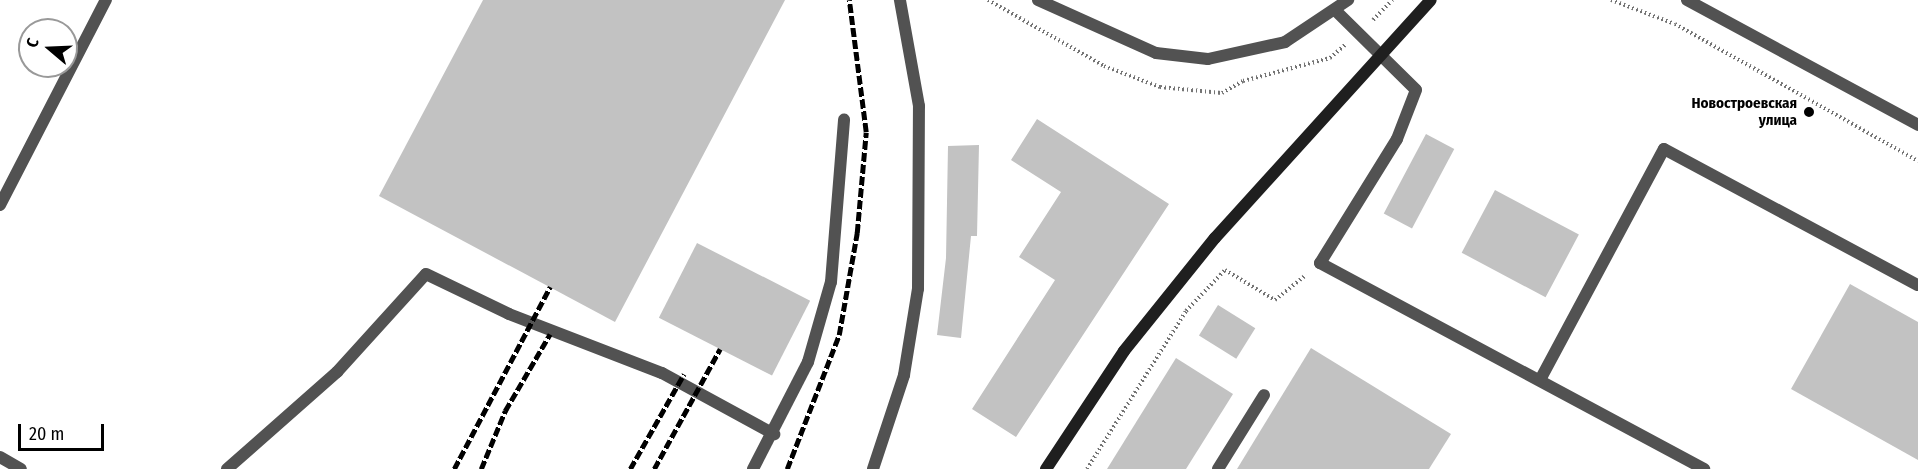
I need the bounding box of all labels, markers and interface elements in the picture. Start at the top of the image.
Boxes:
north arrow [18,18,78,78]
text: С [22,36,43,50]
place label: Новостроевская улица [1691,94,1797,129]
marker: Новостроевская улица [1802,105,1816,119]
scale bar [21,412,106,450]
text: 20 m [29,423,64,445]

